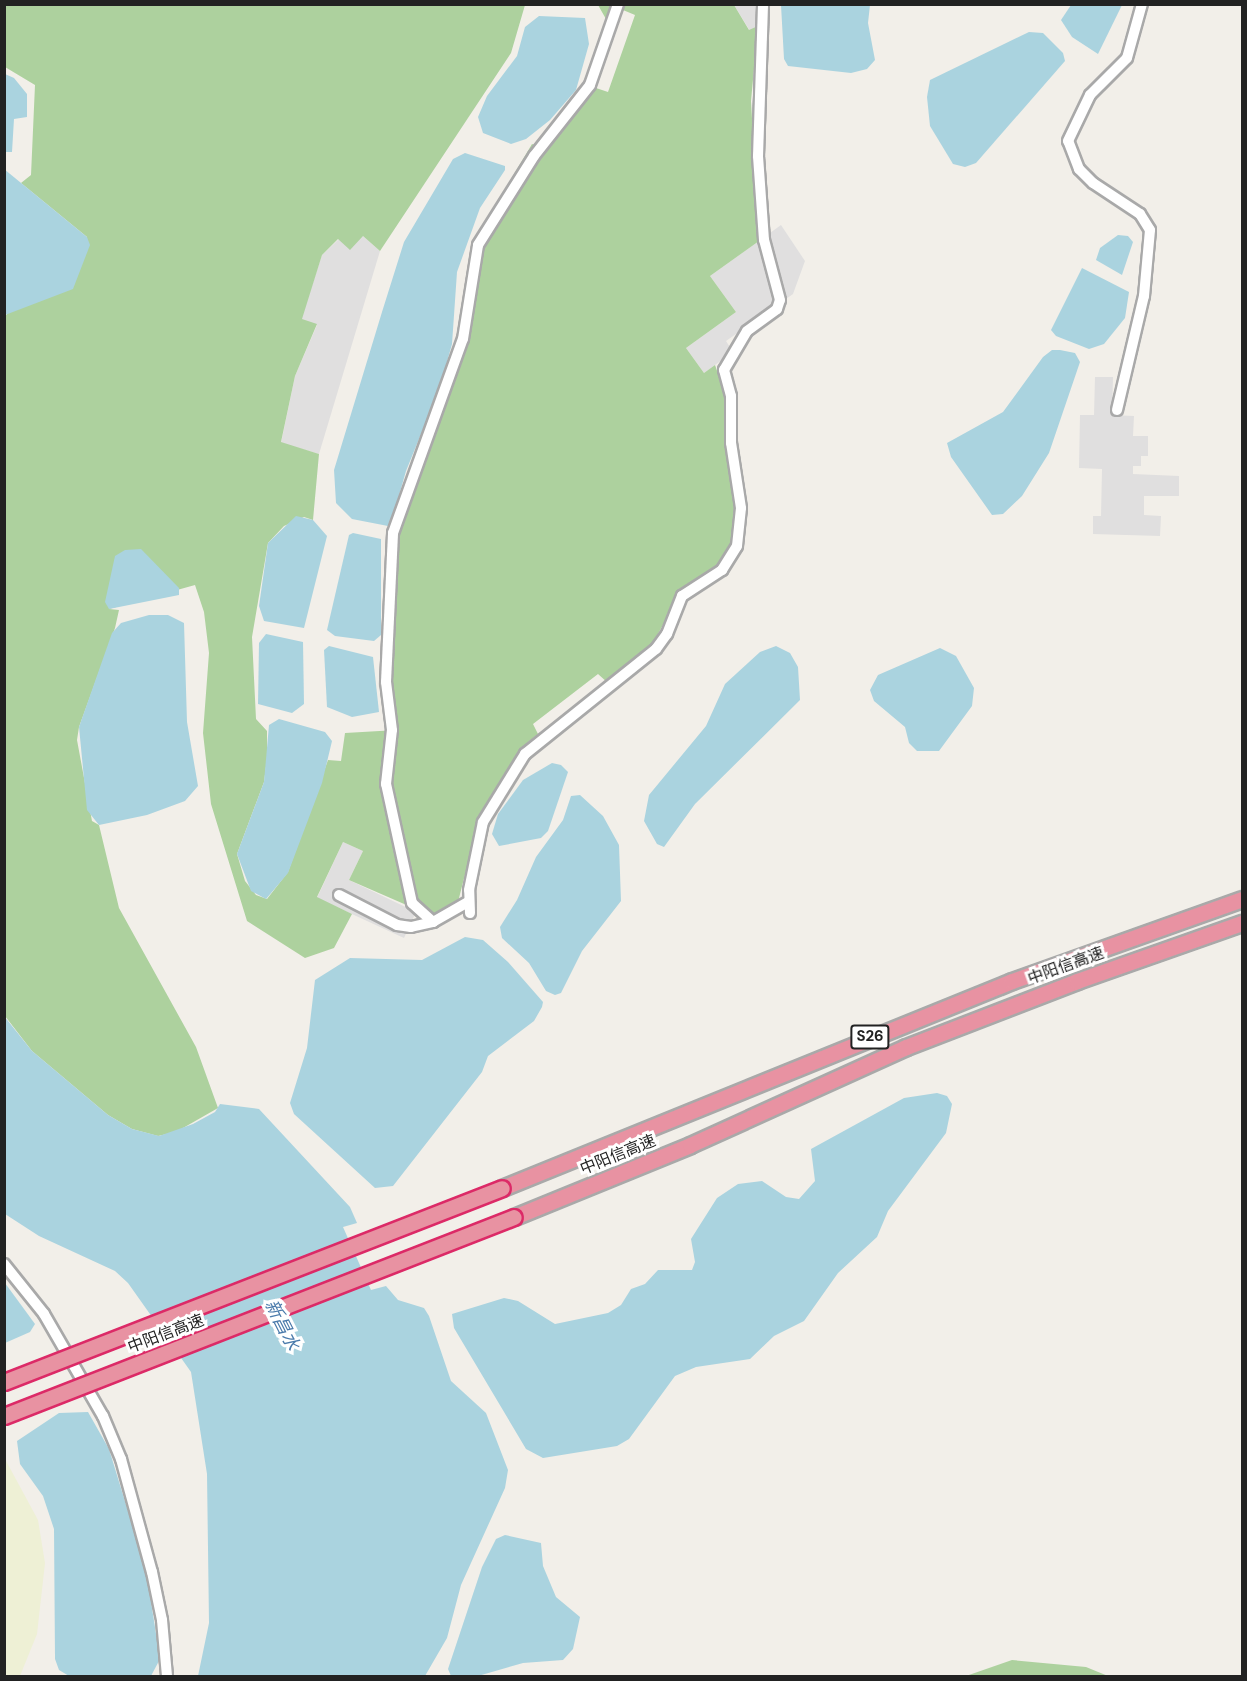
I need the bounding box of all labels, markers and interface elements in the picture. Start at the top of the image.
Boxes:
street label: 中阳信高速 [1025,943,1107,989]
road number: S26 [849,1025,891,1049]
street label: 中阳信高速 [577,1131,659,1179]
water label: 新昌水 [260,1296,304,1354]
street label: 中阳信高速 [125,1311,207,1357]

